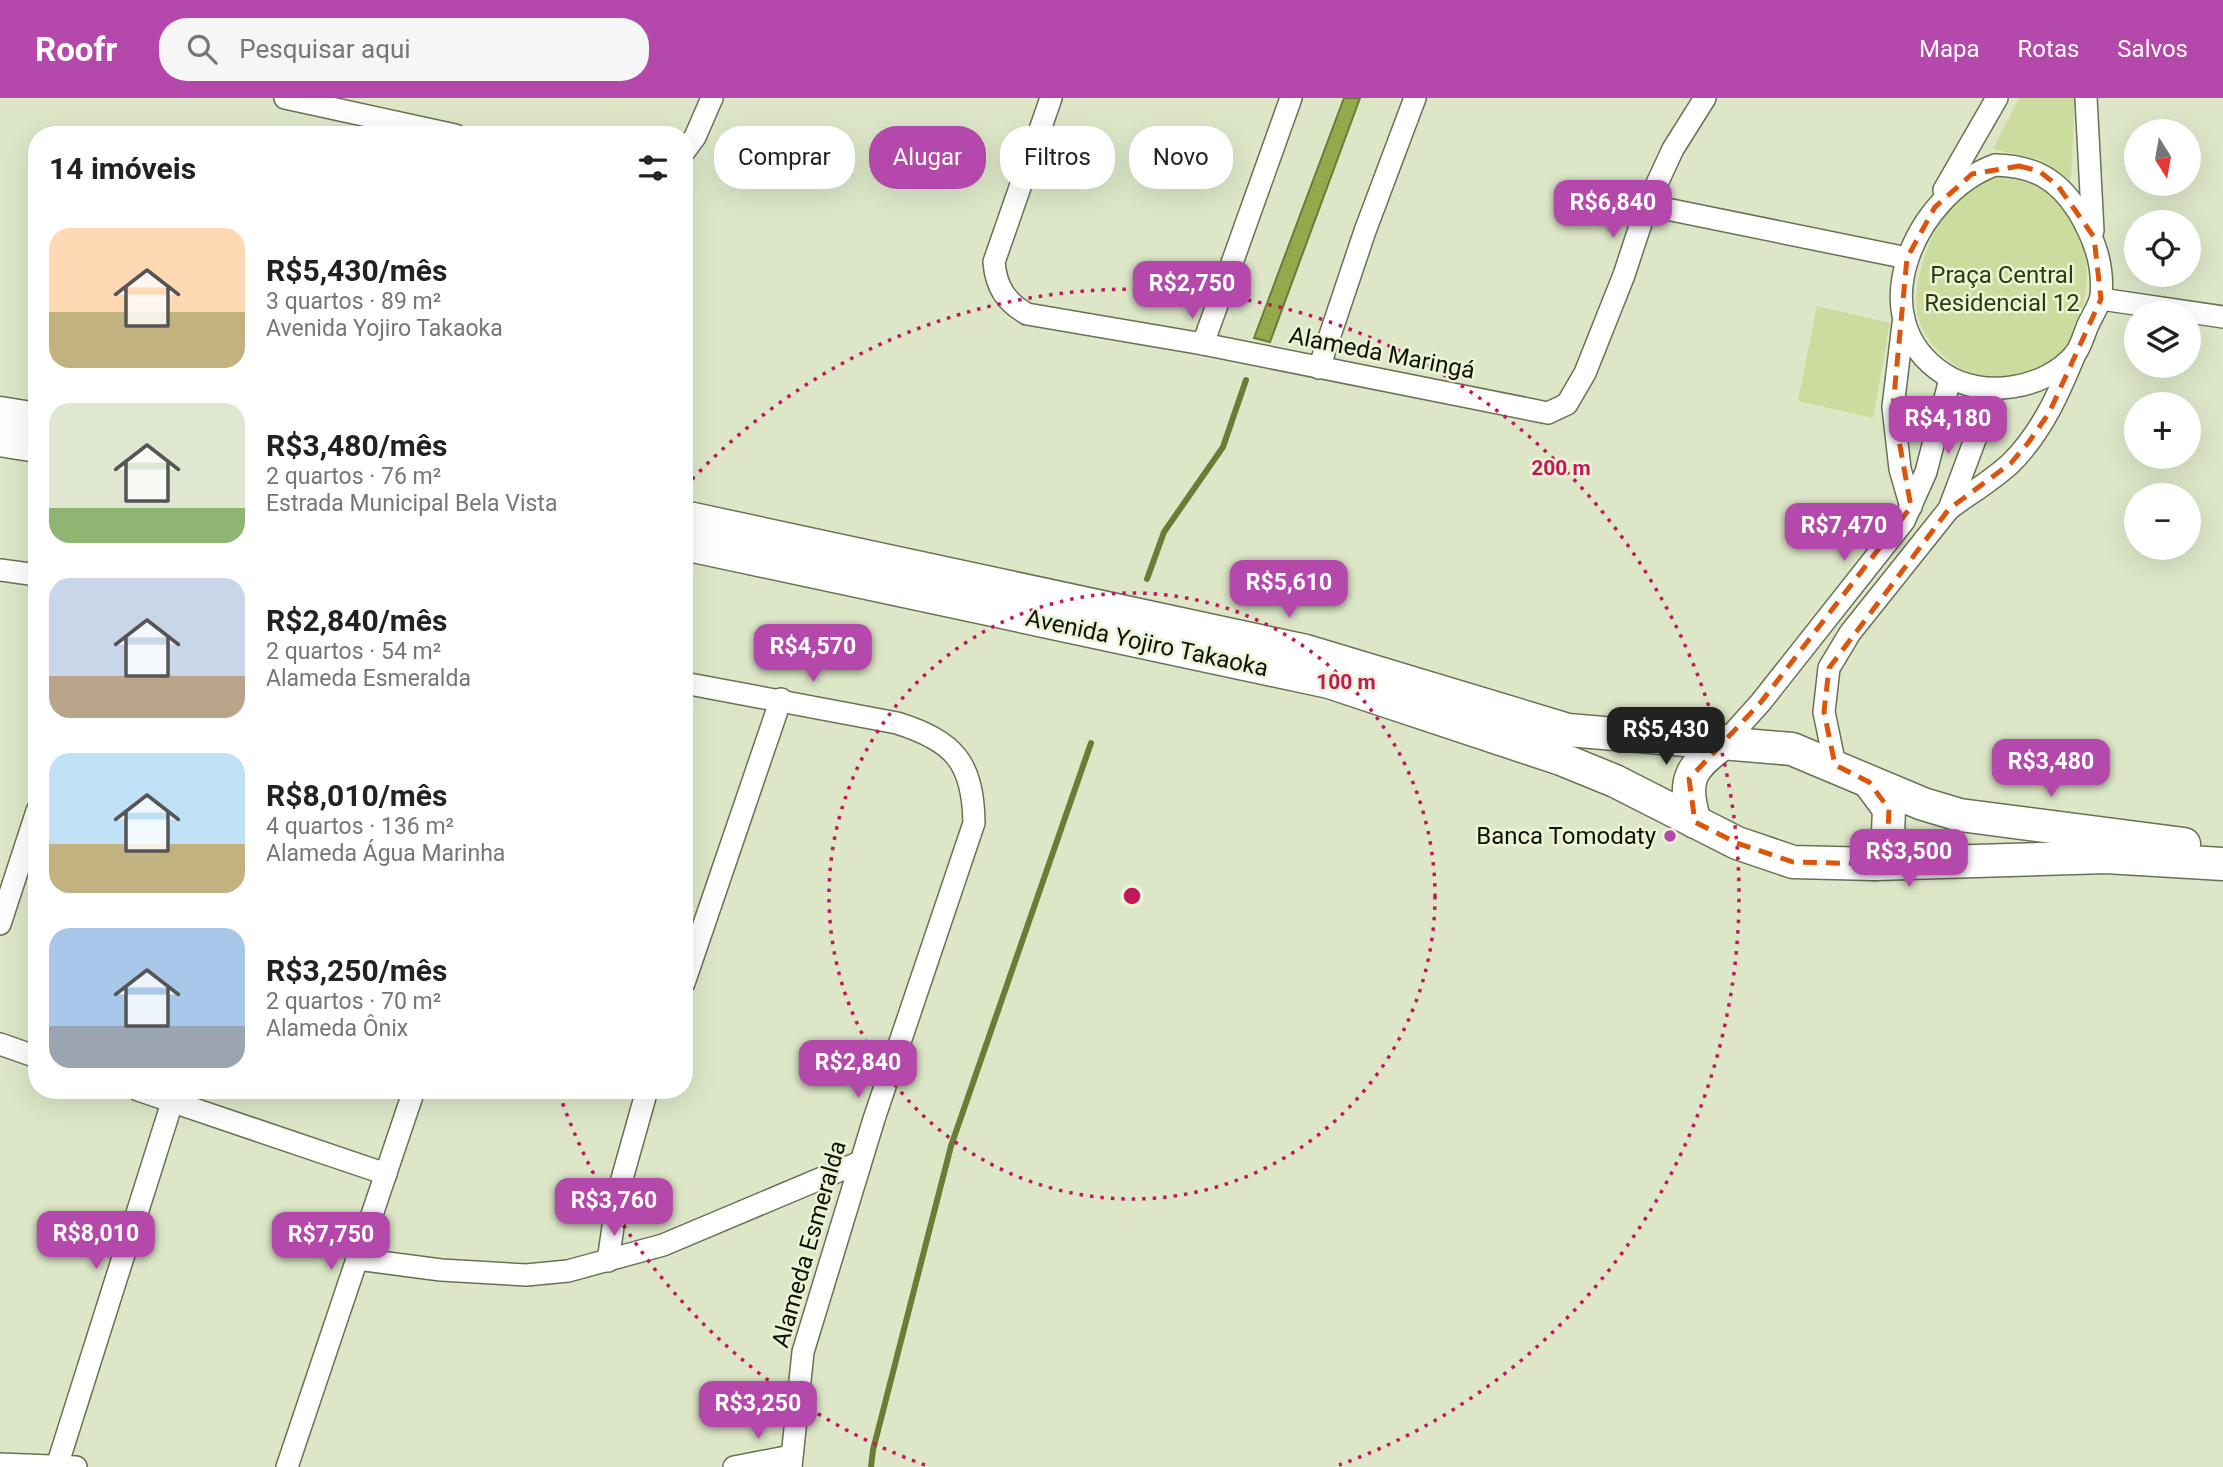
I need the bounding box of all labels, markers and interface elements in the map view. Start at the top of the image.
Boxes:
search box [159,18,649,81]
text: Roofr [35,30,117,69]
icon: search [183,30,221,68]
text: Pesquisar aqui [239,34,411,64]
text: Mapa [1919,35,1980,63]
text: Rotas [2018,35,2079,63]
text: Salvos [2117,35,2188,63]
north arrow [2124,119,2202,196]
map controls [2124,119,2201,560]
chip: Comprar [714,126,855,189]
chip: Alugar [869,126,986,189]
chip: Filtros [1000,126,1115,189]
chip: Novo [1129,126,1233,189]
icon: filters [634,149,672,187]
text: 14 imóveis [49,151,196,186]
pin: R$6,840 [1548,180,1678,240]
text: R$6,840 [1570,189,1656,216]
button: locate [2124,210,2201,287]
text: R$5,430/mês [266,253,447,288]
icon: home [105,256,189,340]
park label: Praça Central Residencial 12 [1924,261,2080,317]
pin: R$2,750 [1127,262,1257,321]
text: R$2,750 [1149,270,1235,297]
text: 3 quartos · 89 m² [266,288,441,315]
button: layers [2124,301,2201,378]
text: Avenida Yojiro Takaoka [266,315,503,342]
street label: Alameda Maringá [1287,321,1477,385]
button: + [2124,392,2201,469]
pin: R$4,180 [1883,396,2013,456]
text: R$4,180 [1905,405,1991,432]
text: R$3,480/mês [266,428,447,463]
icon: home [105,431,189,515]
text: 200 m [1531,456,1591,480]
text: 2 quartos · 76 m² [266,463,441,490]
button: − [2124,483,2201,560]
text: Estrada Municipal Bela Vista [266,490,557,517]
pin: R$7,470 [1779,504,1909,563]
text: R$7,470 [1801,512,1887,539]
pin: R$5,610 [1224,560,1354,620]
text: R$5,610 [1246,569,1332,596]
text: R$2,840/mês [266,603,447,638]
street label: Avenida Yojiro Takaoka [1023,604,1271,682]
icon: home [105,606,189,690]
pin: R$4,570 [748,624,878,684]
text: R$4,570 [770,633,856,660]
text: 2 quartos · 54 m² [266,638,441,665]
text: Alameda Esmeralda [266,665,471,692]
text: 100 m [1316,670,1376,694]
pin: R$5,430 [1601,708,1731,767]
text: R$5,430 [1623,716,1709,743]
pin: R$3,480 [1986,740,2116,799]
text: R$3,480 [2008,748,2094,775]
text: R$8,010/mês [266,778,447,813]
icon: home [105,781,189,865]
text: 4 quartos · 136 m² [266,813,454,840]
place label: Banca Tomodaty [1476,822,1657,850]
marker: Banca Tomodaty [1662,828,1678,844]
pin: R$3,500 [1844,830,1974,889]
text: R$3,500 [1866,838,1952,865]
text: Alameda Água Marinha [266,840,505,867]
centre of rings [1120,884,1144,908]
text: R$3,250/mês [266,953,447,988]
icon: home [105,956,189,1040]
text: 2 quartos · 70 m² [266,988,441,1015]
text: Alameda Ônix [266,1015,408,1042]
pin: R$2,840 [793,1040,923,1100]
text: R$2,840 [815,1049,901,1076]
street label: Alameda Esmeralda [766,1137,852,1351]
pin: R$3,760 [549,1178,679,1238]
text: R$3,760 [571,1187,657,1214]
pin: R$8,010 [31,1212,161,1271]
pin: R$7,750 [266,1212,396,1272]
text: R$8,010 [53,1220,139,1247]
text: R$7,750 [288,1221,374,1248]
pin: R$3,250 [693,1382,823,1441]
text: R$3,250 [715,1390,801,1417]

